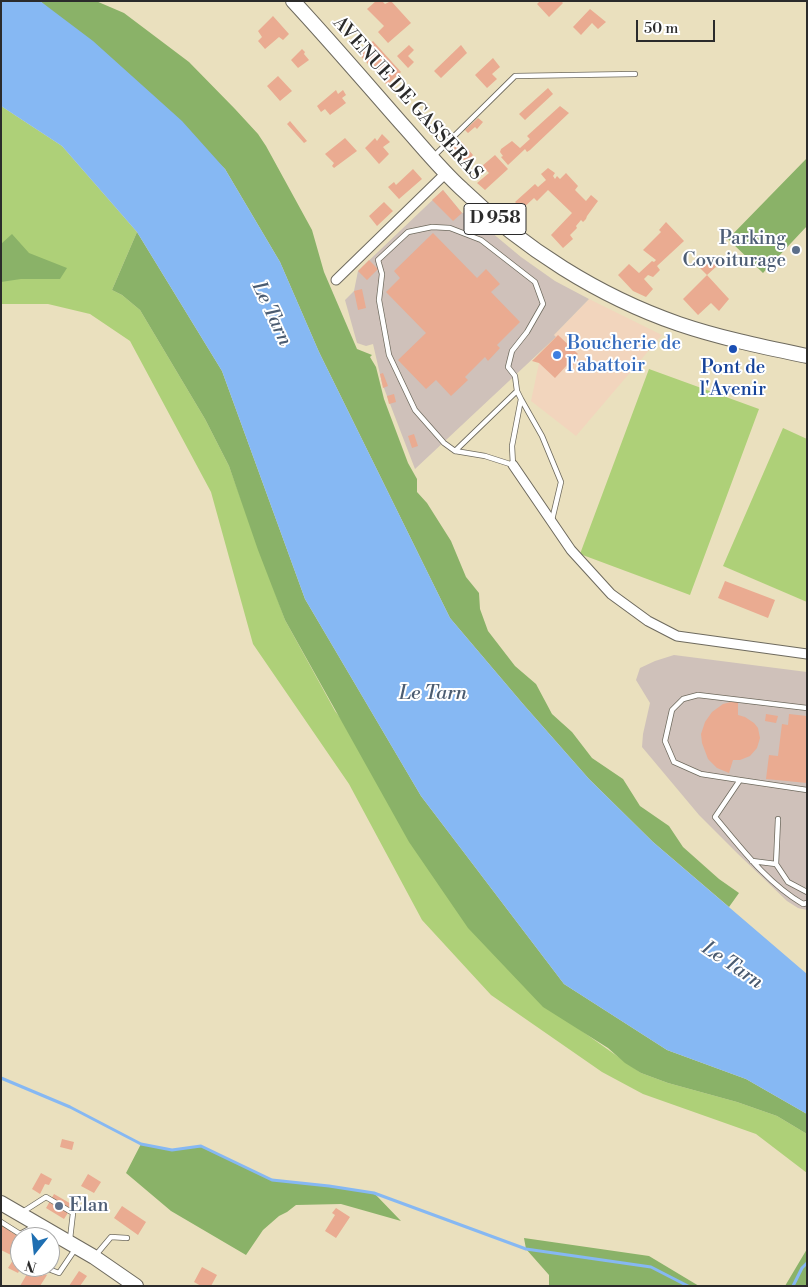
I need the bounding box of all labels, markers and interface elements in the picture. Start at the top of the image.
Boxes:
scale bar [638,10,717,42]
street label: AVENUE DE GASSERAS [327,12,487,186]
text: 50 m [644,19,678,38]
road number: D 958 [464,203,526,234]
place label: Parking Covoiturage [682,228,786,272]
marker: Parking Covoiturage [790,244,802,256]
water label: Le Tarn [246,278,296,350]
place label: Boucherie de l'abattoir [567,333,681,377]
marker: Pont de l'Avenir [727,343,739,355]
marker: Boucherie de l'abattoir [551,349,563,361]
place label: Pont de l'Avenir [700,357,766,401]
water label: Le Tarn [399,682,467,706]
water label: Le Tarn [697,937,767,995]
place label: Elan [69,1195,109,1217]
marker: Elan [53,1200,65,1212]
north arrow [10,1227,60,1277]
text: N [23,1255,39,1276]

